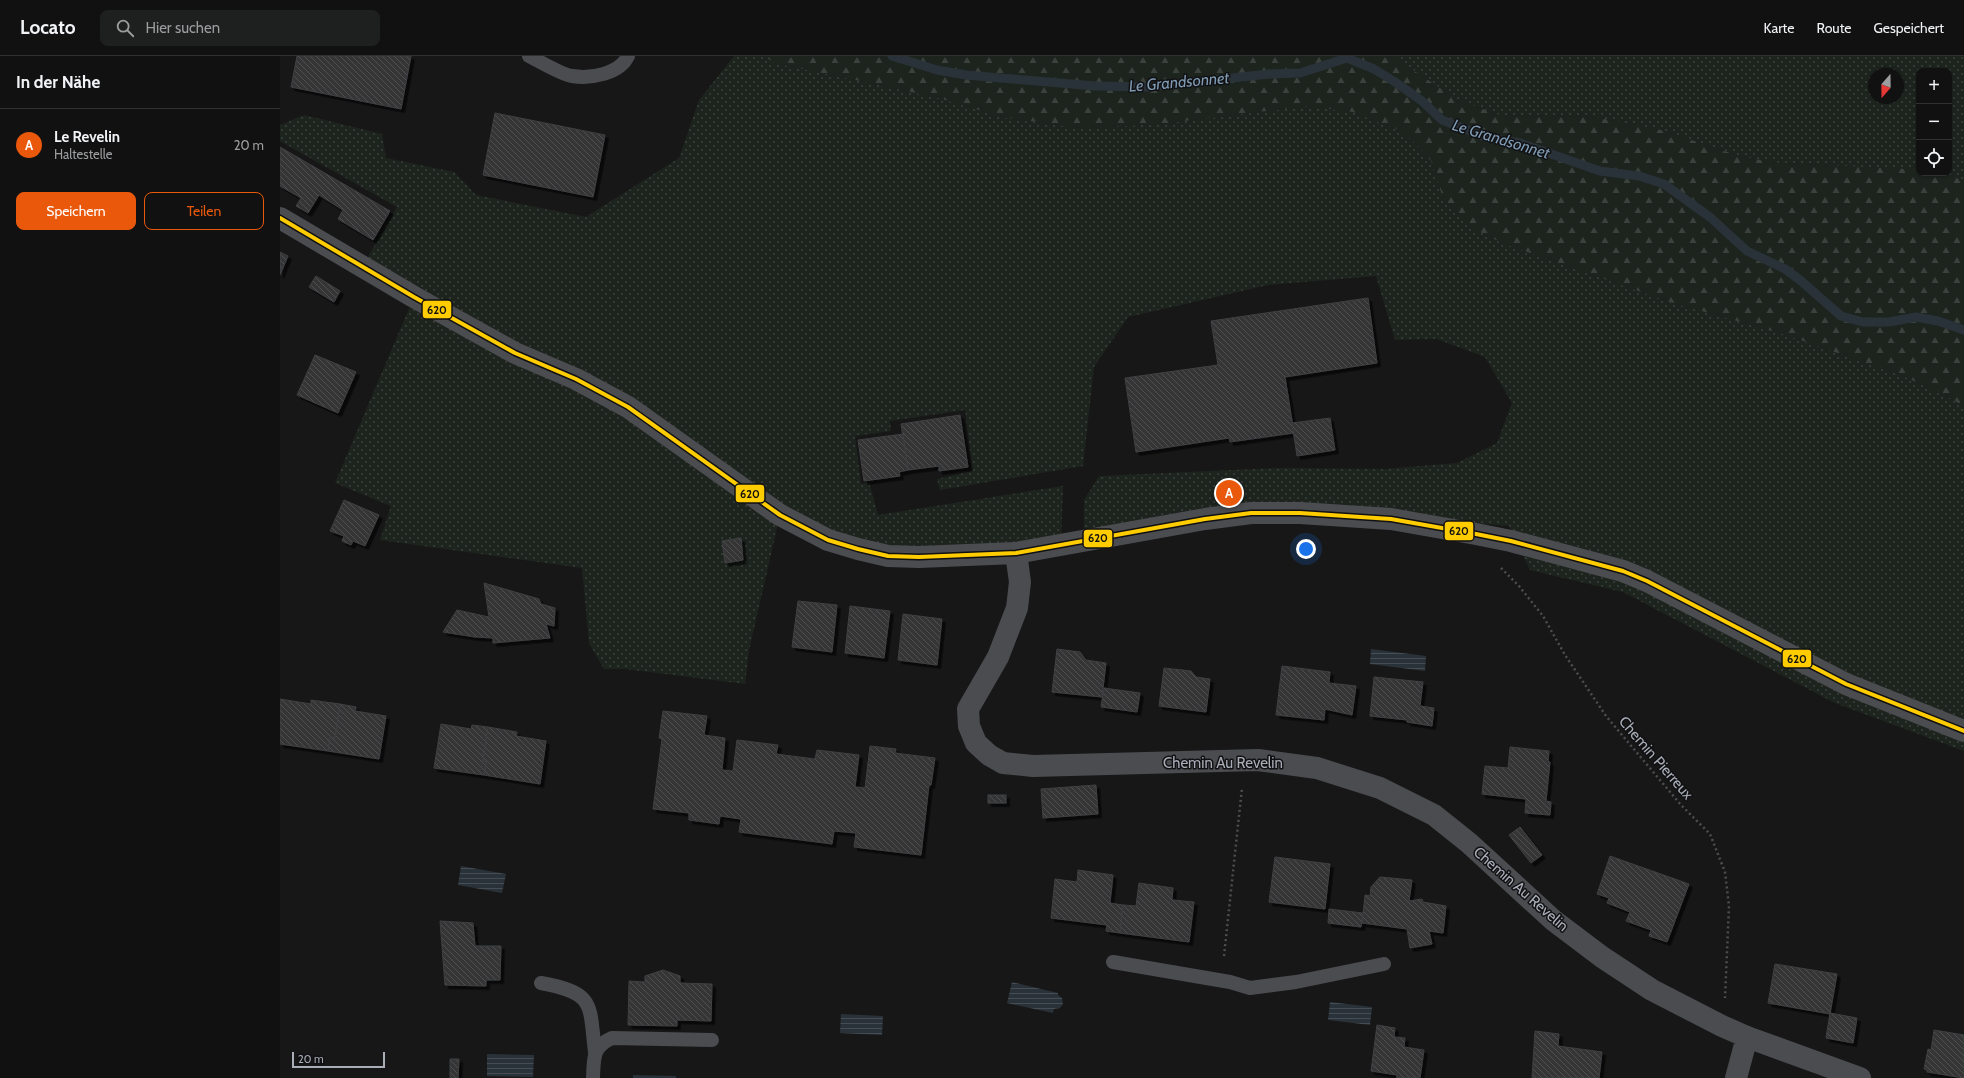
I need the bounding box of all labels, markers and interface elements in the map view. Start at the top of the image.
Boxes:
search box [100,10,380,46]
text: Locato [20,16,76,39]
icon: search [114,17,136,39]
text: Hier suchen [146,19,220,37]
text: Karte [1764,19,1794,37]
text: Route [1816,19,1852,37]
text: Gespeichert [1874,19,1944,37]
water label: Le Grandsonnet [1128,68,1231,96]
north arrow [1868,68,1904,104]
map controls [1916,68,1952,176]
button: + [1916,68,1952,104]
text: In der Nähe [16,72,100,92]
button: − [1916,104,1952,140]
water label: Le Grandsonnet [1450,115,1553,163]
text: Le Revelin [54,128,120,146]
text: A [25,137,33,153]
text: 20 m [234,137,264,153]
button: locate [1916,140,1952,176]
text: Haltestelle [54,146,112,162]
button: Speichern [16,192,136,230]
button: Teilen [144,192,264,230]
line badge: 620 [422,300,452,319]
text: 620 [427,303,447,317]
pin: A [1216,478,1242,508]
line badge: 620 [735,484,765,503]
text: 620 [740,487,760,501]
line badge: 620 [1444,521,1474,541]
text: 620 [1449,524,1469,538]
line badge: 620 [1083,529,1113,548]
text: 620 [1088,531,1108,545]
your location [1296,539,1316,559]
line badge: 620 [1782,649,1812,668]
text: 620 [1787,652,1807,666]
street label: Chemin Pierreux [1615,713,1697,803]
street label: Chemin Au Revelin [1163,754,1283,772]
street label: Chemin Au Revelin [1470,843,1572,935]
scale bar [292,1050,385,1069]
text: 20 m [298,1052,324,1066]

